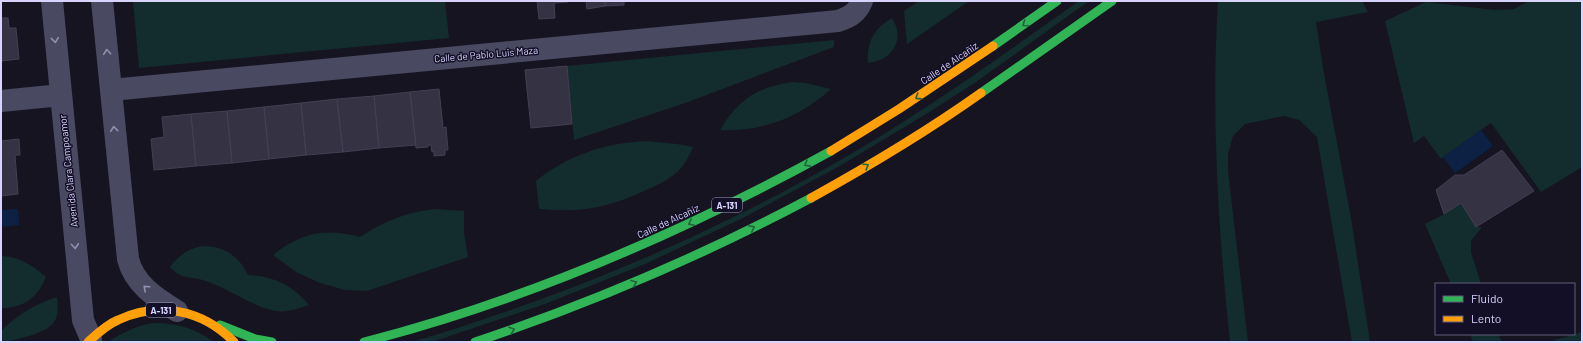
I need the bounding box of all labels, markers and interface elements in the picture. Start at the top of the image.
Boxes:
one-way arrow [1023,19,1030,26]
one-way arrow [51,37,60,43]
street label: Calle de Alcañiz [918,39,981,87]
street label: Calle de Pablo Luis Maza [434,43,538,65]
one-way arrow [103,49,112,55]
one-way arrow [915,92,922,100]
street label: Avenida Clara Campoamor [56,114,80,228]
one-way arrow [110,126,119,132]
one-way arrow [804,159,811,166]
one-way arrow [862,164,869,171]
road number: A-131 [712,198,742,212]
street label: Calle de Alcañiz [635,201,701,241]
one-way arrow [688,218,695,226]
one-way arrow [747,225,755,233]
one-way arrow [71,243,80,249]
one-way arrow [629,280,637,288]
legend [1435,283,1575,335]
one-way arrow [143,286,150,293]
text: Fluido [1471,291,1503,305]
road number: A-131 [146,303,176,317]
text: Lento [1471,311,1501,325]
one-way arrow [509,326,516,334]

